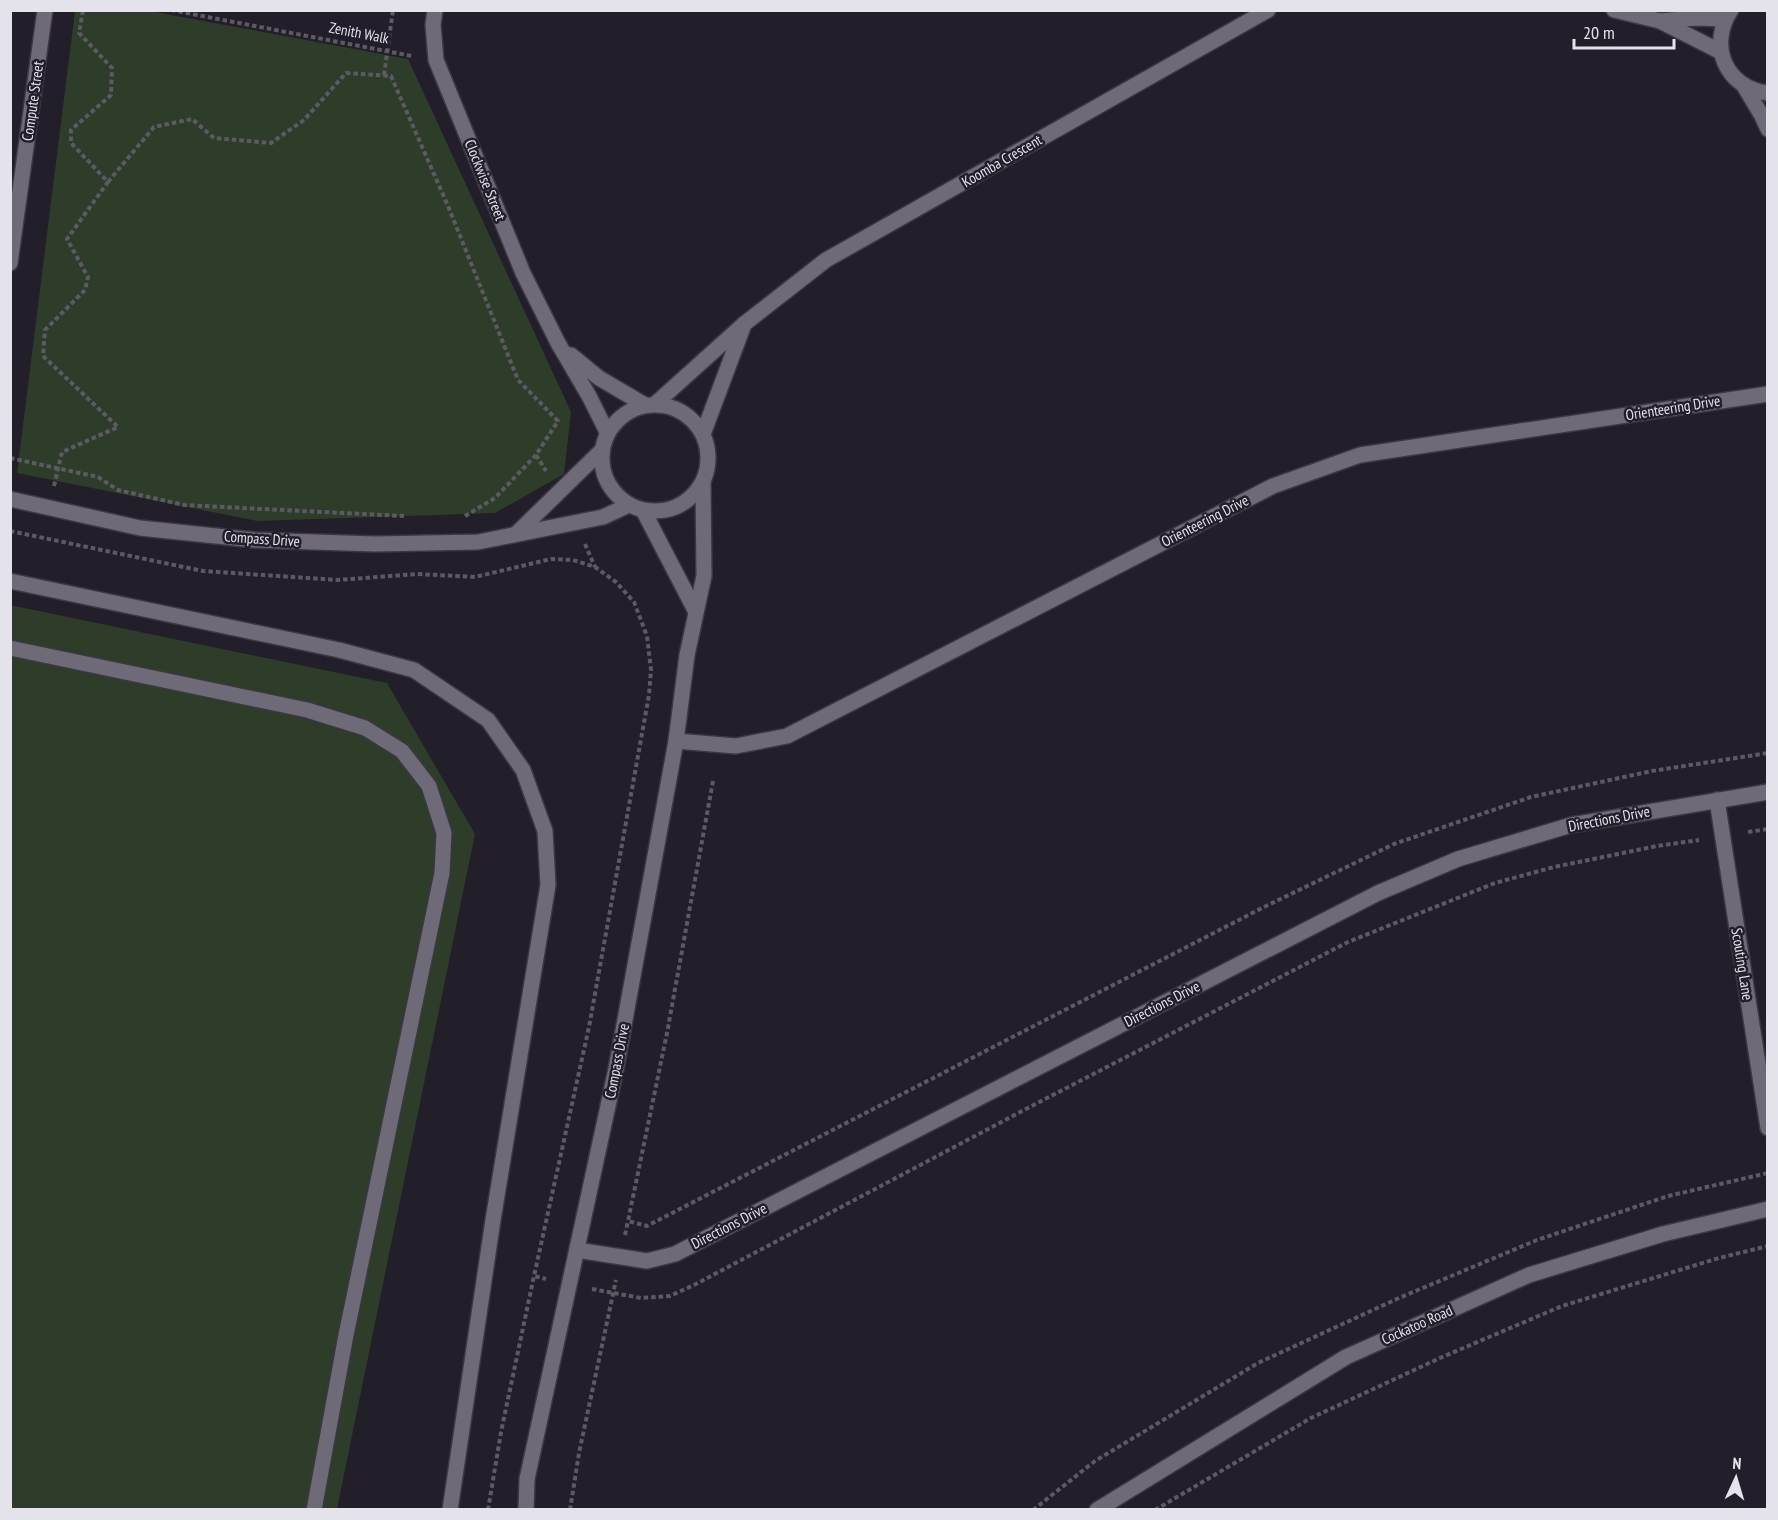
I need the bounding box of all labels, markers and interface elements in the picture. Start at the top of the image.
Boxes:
scale bar [1574,12,1674,50]
street label: Zenith Walk [328,17,391,48]
text: 20 m [1583,21,1615,44]
street label: Compute Street [18,60,47,142]
street label: Koomba Crescent [958,130,1045,191]
street label: Clockwise Street [461,137,510,223]
street label: Orienteering Drive [1624,391,1722,424]
street label: Orienteering Drive [1158,490,1252,551]
street label: Compass Drive [224,526,301,551]
street label: Directions Drive [1567,801,1651,836]
street label: Scouting Lane [1727,926,1758,1001]
street label: Directions Drive [1121,976,1203,1031]
street label: Compass Drive [600,1022,633,1100]
street label: Directions Drive [688,1198,770,1253]
street label: Cockatoo Road [1378,1300,1455,1349]
north arrow [1706,1448,1766,1508]
text: N [1732,1453,1742,1473]

